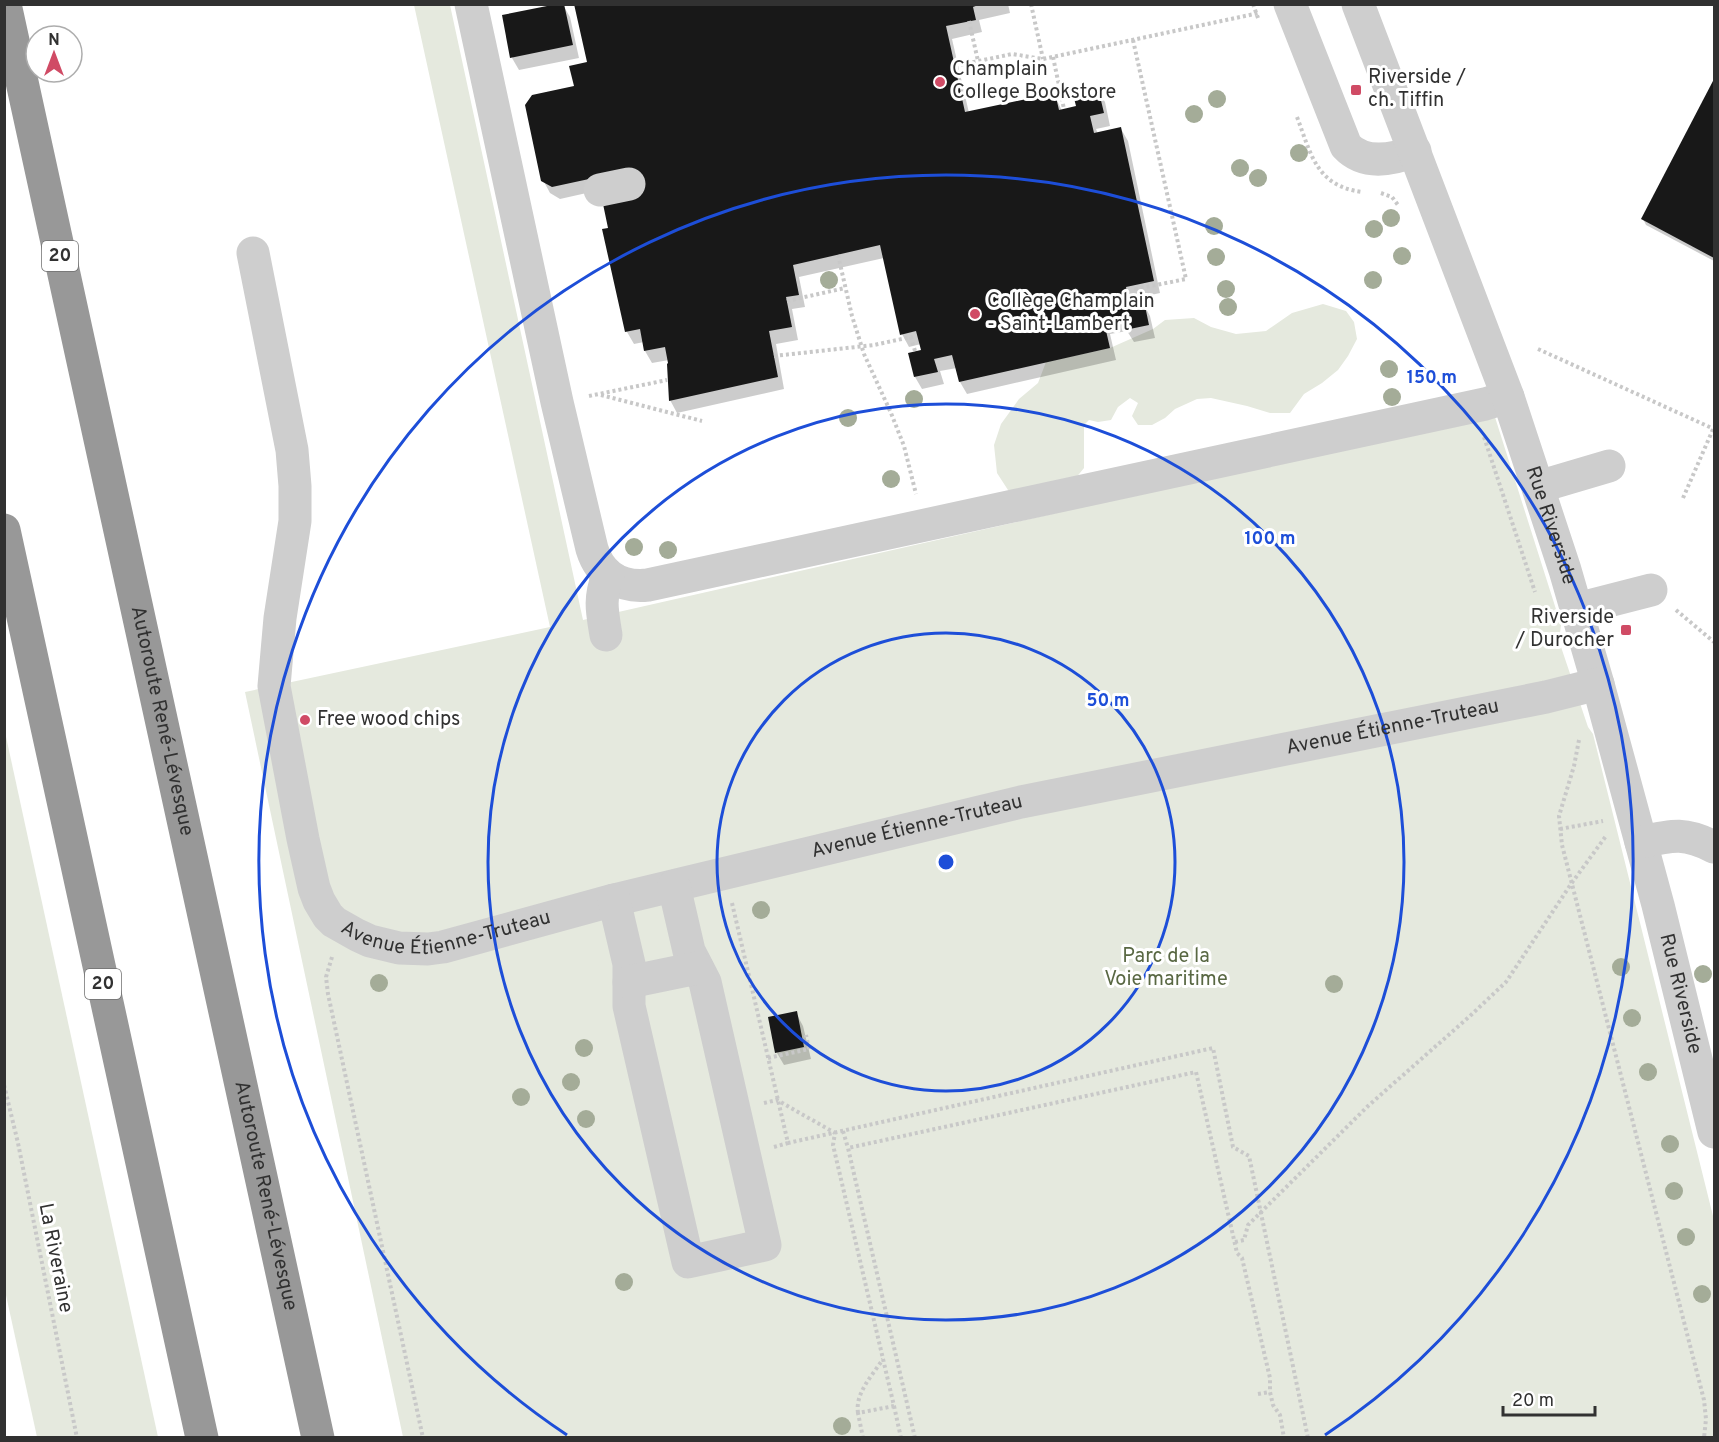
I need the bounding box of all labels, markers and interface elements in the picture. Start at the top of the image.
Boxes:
north arrow [24,24,84,84]
text: N [48,31,60,51]
place label: Champlain College Bookstore [952,57,1116,106]
place label: Riverside / ch. Tiffin [1368,65,1466,114]
marker: Champlain College Bookstore [933,75,947,89]
marker: Riverside / ch. Tiffin [1349,83,1363,97]
road number: 20 [42,241,78,271]
place label: Collège Champlain - Saint-Lambert [987,289,1155,338]
marker: Collège Champlain - Saint-Lambert [968,307,982,321]
text: 150 m [1407,367,1457,390]
street label: Rue Riverside [1519,463,1582,588]
text: 100 m [1244,528,1296,551]
street label: Autoroute René-Lévesque [124,604,199,839]
place label: Riverside / Durocher [1514,605,1614,654]
marker: Riverside / Durocher [1619,623,1633,637]
text: 50 m [1086,690,1130,713]
street label: Avenue Étienne-Truteau [1284,694,1501,762]
place label: Free wood chips [317,707,460,733]
marker: Free wood chips [298,713,312,727]
street label: Avenue Étienne-Truteau [809,789,1025,865]
centre of rings [936,852,956,872]
street label: Avenue Étienne-Truteau [336,905,554,962]
street label: Rue Riverside [1653,931,1707,1057]
park label: Parc de la Voie maritime [1104,944,1228,993]
road number: 20 [85,969,121,999]
street label: Autoroute René-Lévesque [227,1079,303,1313]
street label: La Riveraine [32,1201,78,1315]
scale bar [1503,1379,1594,1417]
text: 20 m [1512,1390,1554,1413]

